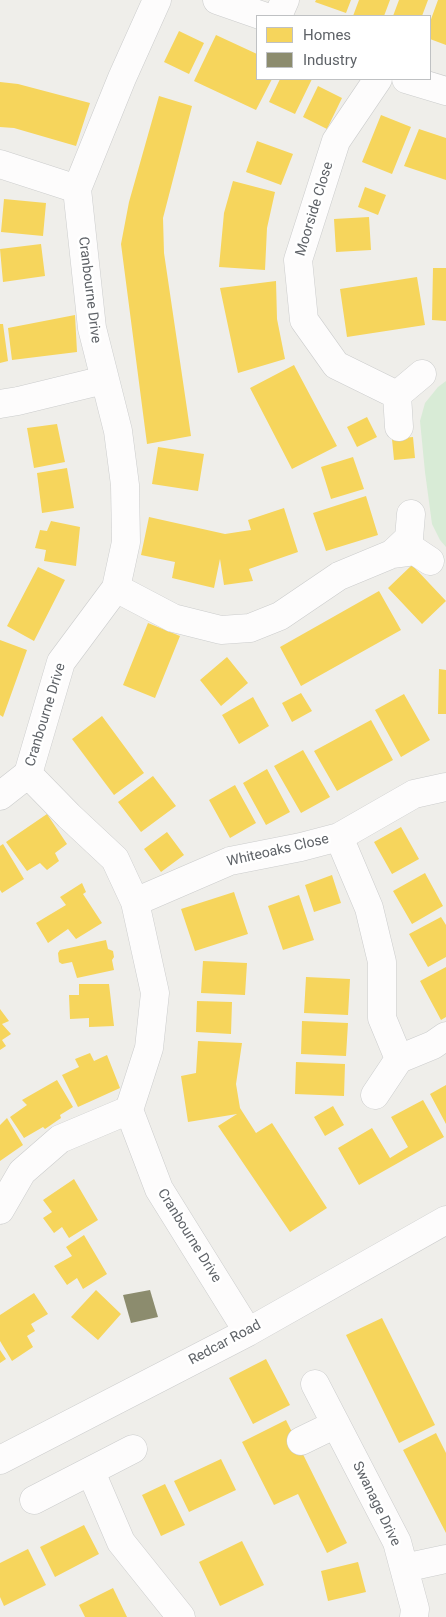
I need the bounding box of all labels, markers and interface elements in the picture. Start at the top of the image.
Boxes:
legend [256,15,431,80]
text: Homes [303,26,351,44]
text: Industry [303,51,357,69]
street label: Moorside Close [293,160,337,258]
street label: Cranbourne Drive [74,236,104,344]
street label: Cranbourne Drive [22,661,70,769]
street label: Whiteoaks Close [225,831,331,871]
street label: Cranbourne Drive [153,1186,225,1286]
street label: Redcar Road [186,1317,264,1369]
street label: Swanage Drive [348,1459,404,1549]

